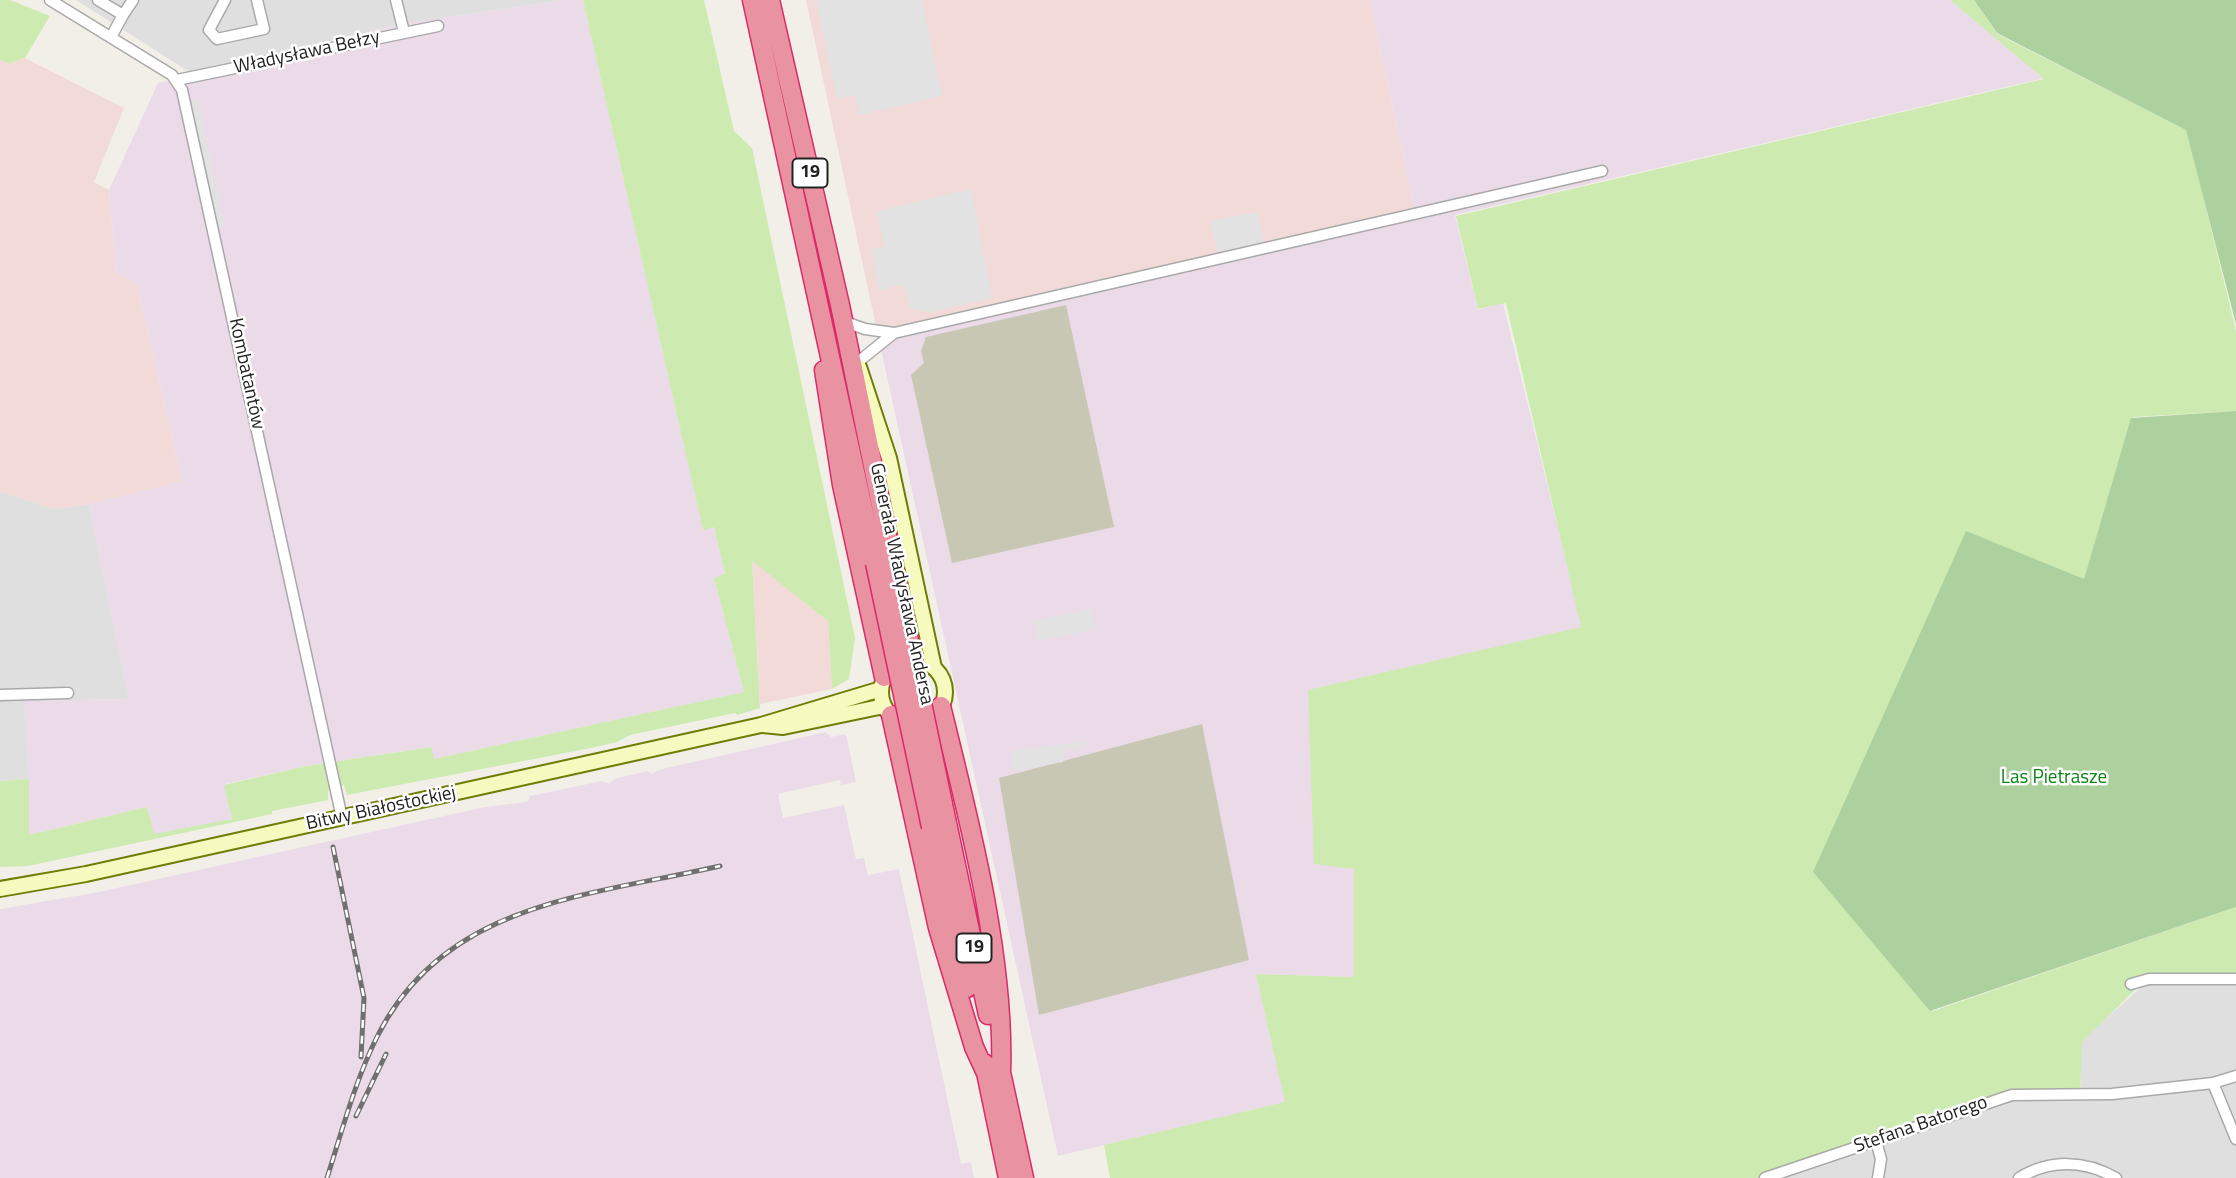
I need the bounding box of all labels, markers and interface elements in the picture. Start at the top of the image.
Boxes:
street label: Władysława Bełzy [232,26,382,80]
road number: 19 [792,158,828,188]
street label: Kombatantów [223,316,269,432]
street label: Generała Władysława Andersa [864,461,938,707]
park label: Las Pietrasze [2001,767,2107,789]
street label: Bitwy Białostockiej [304,782,458,836]
road number: 19 [956,933,992,962]
street label: Stefana Batorego [1851,1091,1991,1159]

